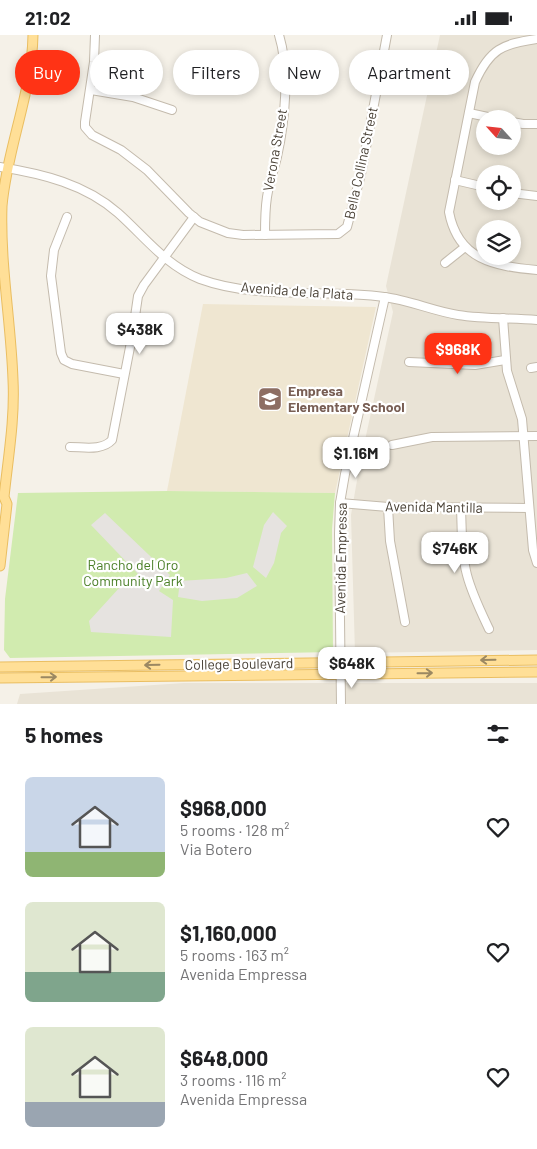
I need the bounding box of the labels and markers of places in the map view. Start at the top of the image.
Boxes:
pin: $438K [105,313,175,355]
pin: $968K [423,333,493,375]
place label: Empresa Elementary School [288,382,405,415]
school or university icon: Empresa Elementary School [257,386,283,412]
pin: $1.16M [315,437,397,479]
pin: $746K [420,531,490,574]
pin: $648K [317,647,387,689]

